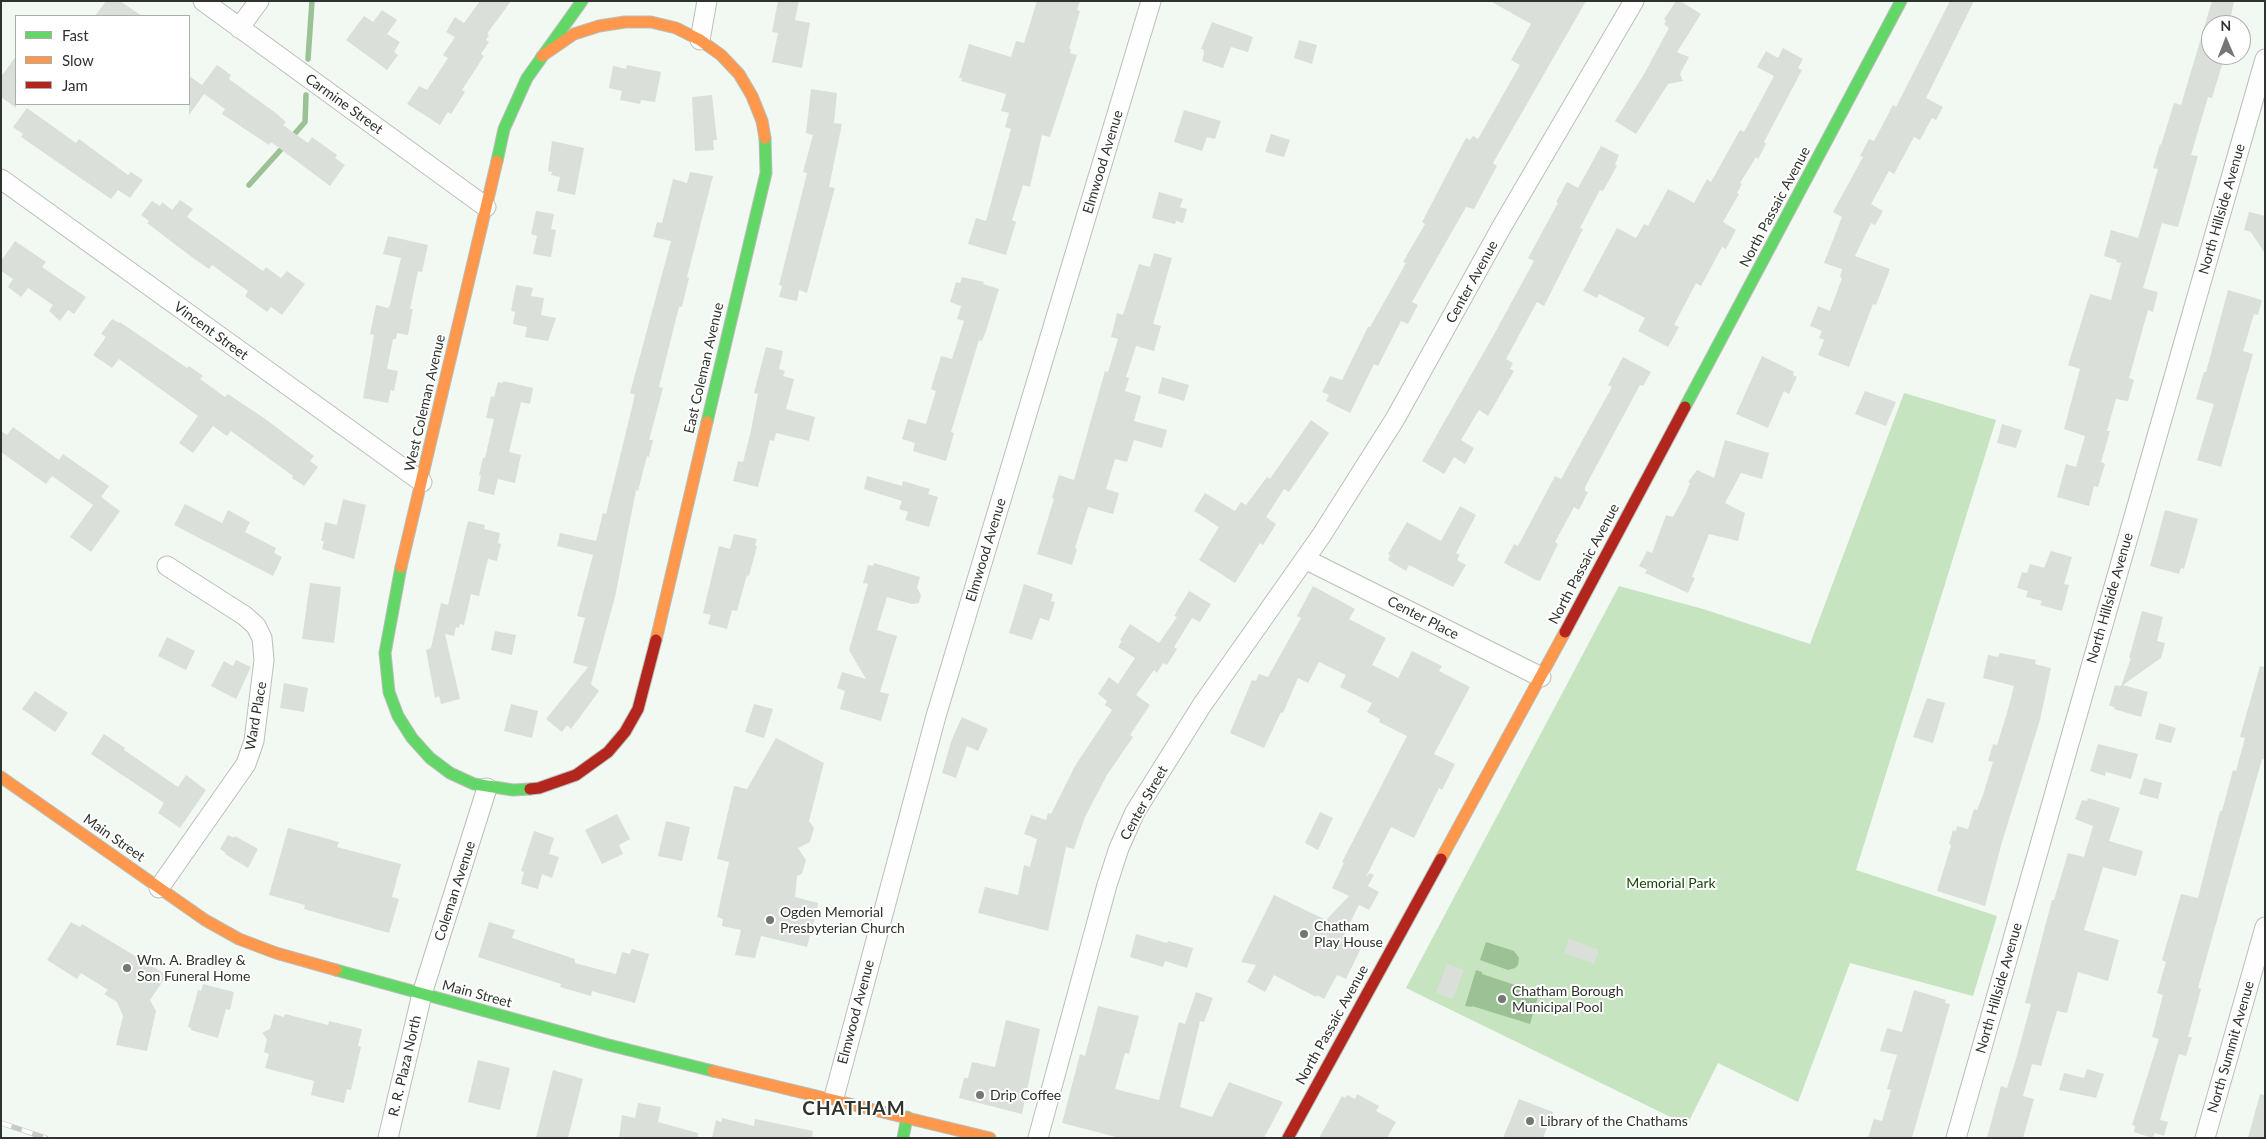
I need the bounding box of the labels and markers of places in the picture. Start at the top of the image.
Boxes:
place label: Ogden Memorial Presbyterian Church [780,904,905,936]
marker: Ogden Memorial Presbyterian Church [764,914,776,926]
place label: Chatham Play House [1314,918,1383,950]
marker: Chatham Play House [1298,928,1310,940]
place label: Wm. A. Bradley & Son Funeral Home [137,952,250,984]
marker: Wm. A. Bradley & Son Funeral Home [121,962,133,974]
place label: Chatham Borough Municipal Pool [1512,983,1623,1016]
marker: Chatham Borough Municipal Pool [1496,993,1508,1005]
place label: Drip Coffee [990,1087,1061,1103]
marker: Drip Coffee [974,1089,986,1101]
place label: Library of the Chathams [1540,1113,1688,1129]
marker: Library of the Chathams [1524,1115,1536,1127]

